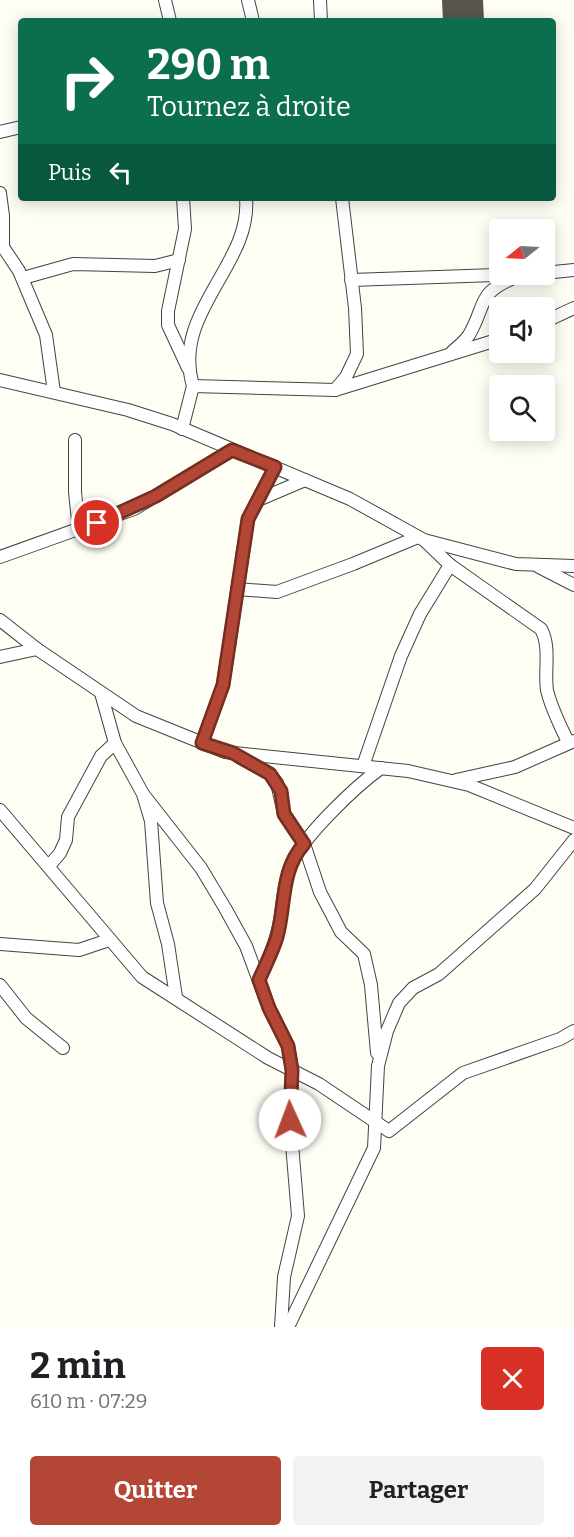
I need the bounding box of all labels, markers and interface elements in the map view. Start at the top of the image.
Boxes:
text: 290 m [147,40,270,90]
icon: right [48,42,126,120]
text: Tournez à droite [147,91,351,123]
icon: left [104,156,137,189]
text: Puis [48,159,92,186]
north arrow [489,219,555,285]
map controls [489,219,555,441]
button: sound [489,297,555,363]
button: search [489,375,555,441]
pin [71,497,122,548]
icon: arrive [80,506,113,539]
position arrow [258,1088,322,1152]
text: 2 min [30,1344,126,1388]
button: close [481,1347,544,1410]
text: 610 m · 07:29 [30,1389,147,1413]
button: Quitter [30,1456,281,1525]
button: Partager [293,1456,544,1525]

